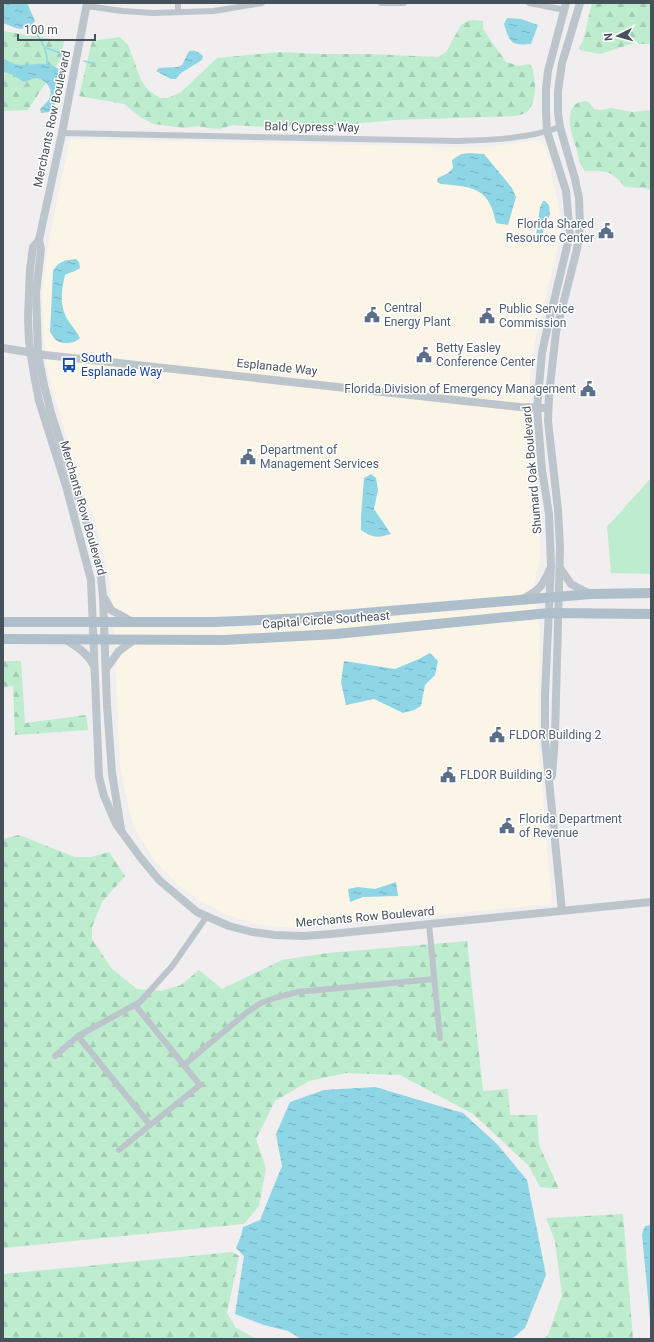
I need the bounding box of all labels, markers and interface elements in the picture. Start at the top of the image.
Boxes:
scale bar [18,16,95,42]
north arrow [598,16,638,56]
text: 100 m [24,23,58,37]
text: N [602,32,615,42]
street label: Merchants Row Boulevard [31,49,73,189]
street label: Bald Cypress Way [264,119,360,135]
place label: Florida Shared Resource Center [506,217,594,245]
public building icon: Florida Shared Resource Center [597,222,615,240]
place label: Central Energy Plant [384,301,451,329]
place label: Public Service Commission [499,302,574,330]
public building icon: Central Energy Plant [363,306,381,324]
public building icon: Public Service Commission [478,307,496,325]
place label: Betty Easley Conference Center [436,341,535,369]
public building icon: Betty Easley Conference Center [415,346,433,364]
place label: South Esplanade Way [81,351,162,379]
bus stop icon: South Esplanade Way [60,356,78,374]
street label: Esplanade Way [236,356,318,378]
public building icon: Florida Division of Emergency Management [579,380,597,398]
place label: Florida Division of Emergency Management [344,382,576,396]
street label: Shumard Oak Boulevard [519,406,545,534]
street label: Merchants Row Boulevard [57,439,109,577]
place label: Department of Management Services [260,443,379,471]
public building icon: Department of Management Services [239,448,257,466]
street label: Capital Circle Southeast [262,609,390,631]
public building icon: FLDOR Building 2 [488,726,506,744]
place label: FLDOR Building 2 [509,728,602,742]
public building icon: FLDOR Building 3 [439,766,457,784]
place label: FLDOR Building 3 [460,768,552,782]
place label: Florida Department of Revenue [519,812,622,840]
public building icon: Florida Department of Revenue [498,817,516,835]
street label: Merchants Row Boulevard [295,904,435,930]

